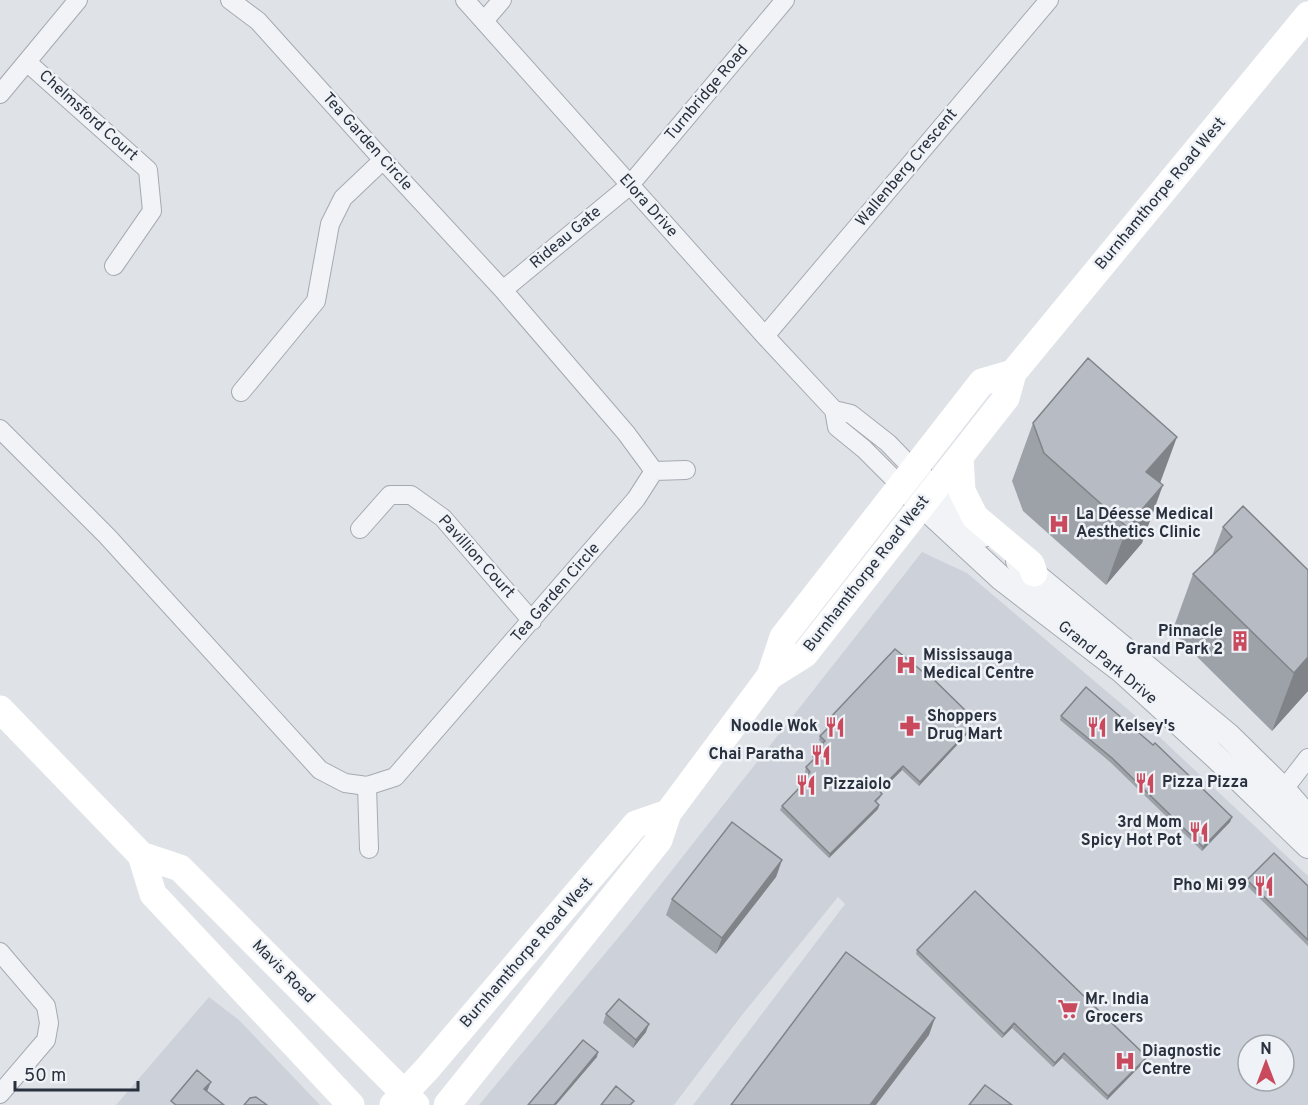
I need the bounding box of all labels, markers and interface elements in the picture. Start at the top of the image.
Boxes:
street label: Turnbridge Road [661,41,753,145]
street label: Chelmsford Court [34,66,142,166]
street label: Tea Garden Circle [318,89,416,195]
street label: Wallenberg Crescent [852,105,962,231]
street label: Burnhamthorpe Road West [1091,114,1231,274]
street label: Elora Drive [614,170,682,242]
street label: Rideau Gate [526,202,606,274]
street label: Burnhamthorpe Road West [800,492,934,656]
place label: La Déesse Medical Aesthetics Clinic [1076,505,1213,543]
street label: Pavillion Court [433,511,519,603]
hospital icon: La Déesse Medical Aesthetics Clinic [1047,512,1071,536]
street label: Tea Garden Circle [507,539,605,647]
street label: Grand Park Drive [1053,617,1161,709]
place label: Pinnacle Grand Park 2 [1126,622,1223,660]
building icon: Pinnacle Grand Park 2 [1228,629,1252,653]
place label: Mississauga Medical Centre [923,646,1034,684]
hospital icon: Mississauga Medical Centre [894,653,918,677]
place label: Shoppers Drug Mart [927,707,1003,745]
pharmacy icon: Shoppers Drug Mart [898,714,922,738]
restaurant icon: Noodle Wok [823,715,847,739]
restaurant icon: Kelsey's [1085,715,1109,739]
place label: Noodle Wok [731,717,818,737]
place label: Kelsey's [1114,717,1176,737]
restaurant icon: Chai Paratha [809,743,833,767]
place label: Chai Paratha [708,745,804,765]
restaurant icon: Pizza Pizza [1133,771,1157,795]
restaurant icon: Pizzaiolo [794,773,818,797]
place label: Pizza Pizza [1162,773,1248,793]
place label: Pizzaiolo [823,775,891,795]
place label: 3rd Mom Spicy Hot Pot [1081,813,1182,851]
restaurant icon: 3rd Mom Spicy Hot Pot [1187,820,1211,844]
street label: Burnhamthorpe Road West [456,874,598,1032]
restaurant icon: Pho Mi 99 [1252,874,1276,898]
place label: Pho Mi 99 [1173,876,1247,896]
street label: Mavis Road [247,936,319,1008]
place label: Mr. India Grocers [1085,990,1149,1028]
supermarket icon: Mr. India Grocers [1056,997,1080,1021]
north arrow [1236,1033,1296,1093]
text: N [1260,1040,1272,1060]
place label: Diagnostic Centre [1142,1042,1221,1080]
hospital icon: Diagnostic Centre [1113,1049,1137,1073]
scale bar [15,1054,138,1092]
text: 50 m [24,1065,66,1088]

